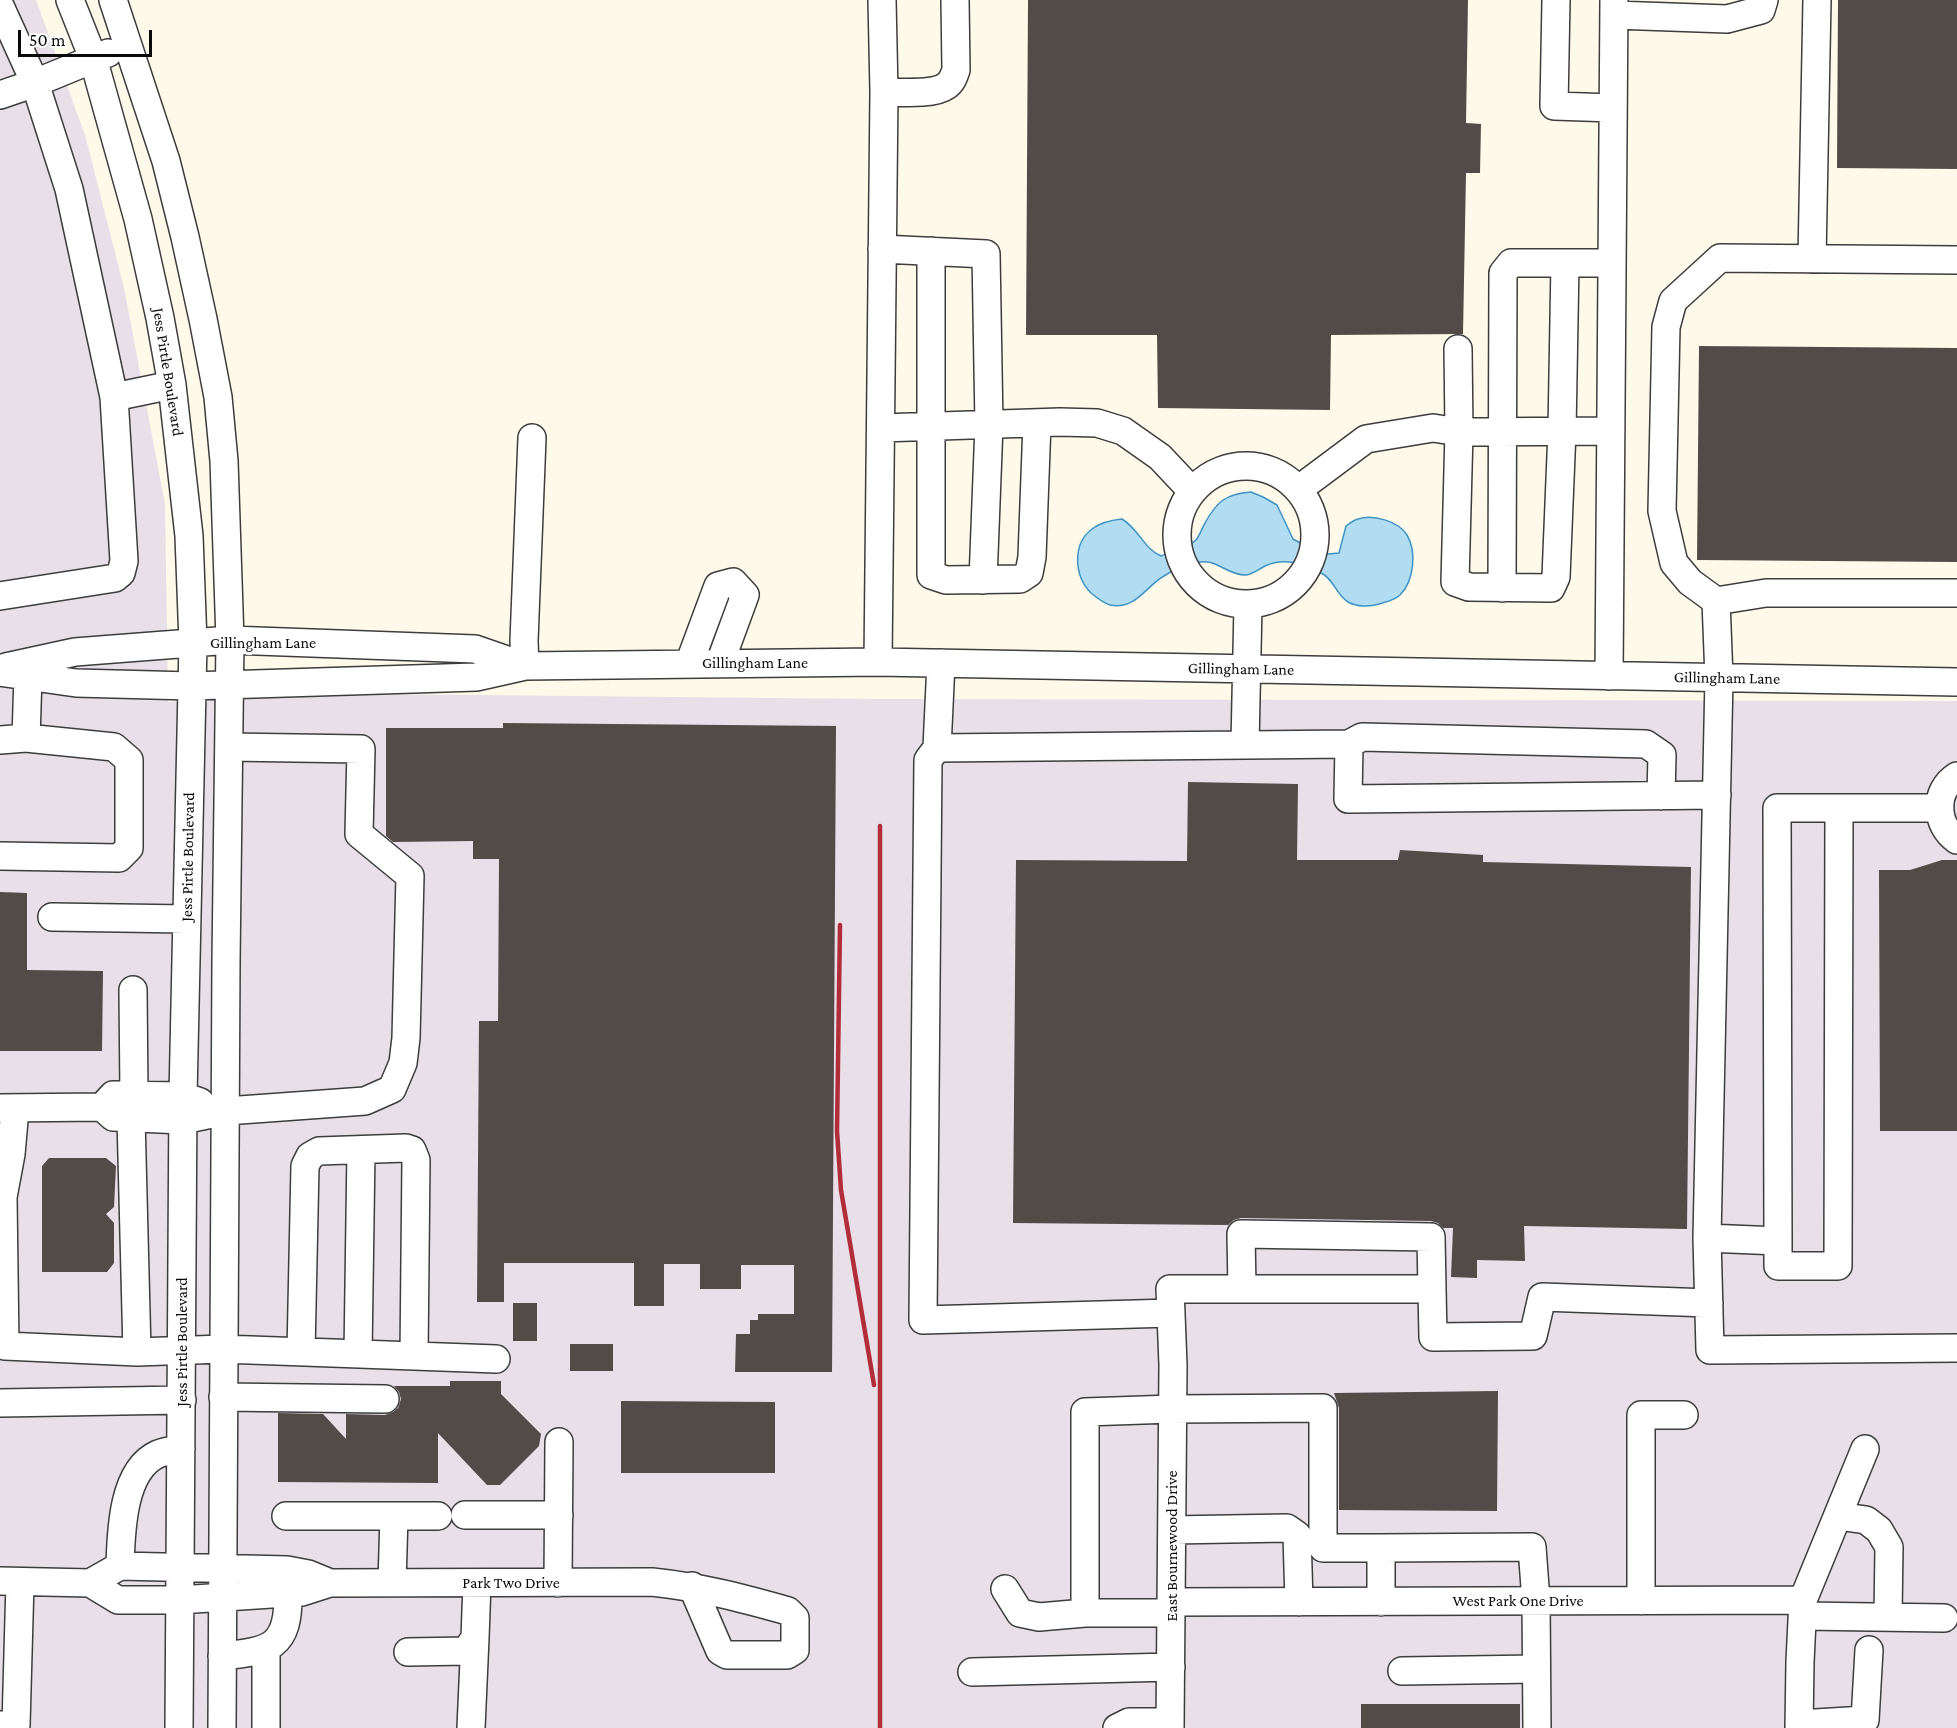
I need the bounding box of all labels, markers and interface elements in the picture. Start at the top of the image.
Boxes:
scale bar [21,18,154,56]
text: 50 m [29,30,66,50]
street label: Jess Pirtle Boulevard [148,307,188,437]
street label: Gillingham Lane [210,633,316,653]
street label: Gillingham Lane [702,653,808,673]
street label: Gillingham Lane [1188,658,1294,680]
street label: Gillingham Lane [1674,667,1780,689]
street label: Jess Pirtle Boulevard [177,792,199,922]
street label: Jess Pirtle Boulevard [172,1277,192,1407]
street label: East Bournewood Drive [1162,1471,1182,1621]
street label: Park Two Drive [462,1573,560,1593]
street label: West Park One Drive [1452,1591,1584,1611]

